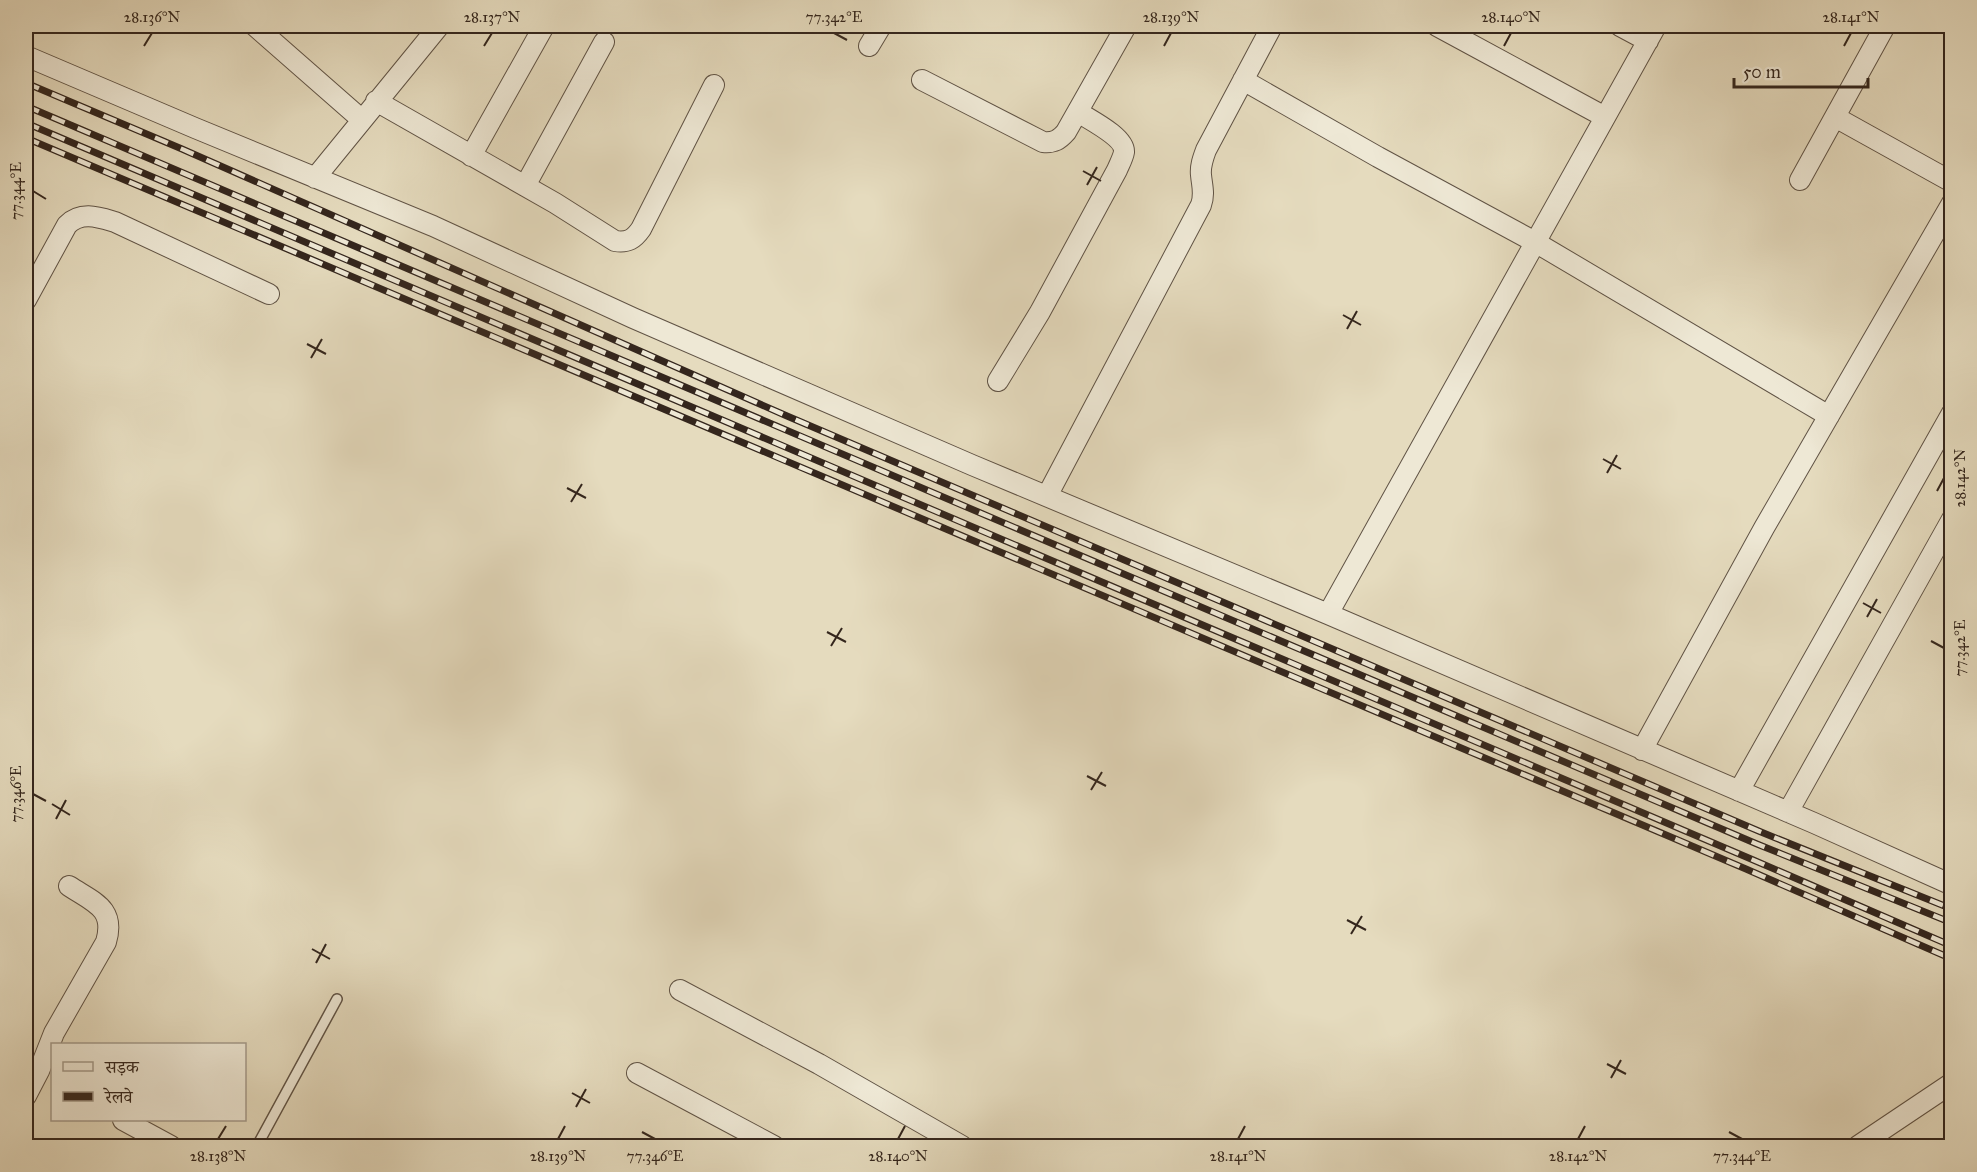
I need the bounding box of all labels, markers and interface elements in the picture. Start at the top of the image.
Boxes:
text: 28.136°N [124,8,180,26]
text: 28.137°N [464,8,521,26]
text: 77.342°E [806,8,863,26]
text: 28.139°N [1143,8,1200,26]
text: 28.140°N [1481,8,1541,26]
text: 28.141°N [1823,8,1880,26]
scale bar [1734,51,1868,89]
text: 50 m [1743,61,1781,83]
text: 77.344°E [7,162,25,220]
text: 28.142°N [1951,449,1969,507]
text: 77.342°E [1951,619,1969,676]
text: 77.346°E [7,765,25,823]
legend [51,1043,246,1121]
text: सड़क [104,1056,140,1078]
text: रेलवे [103,1086,134,1108]
text: 28.138°N [190,1147,247,1165]
text: 28.139°N [530,1147,587,1165]
text: 77.346°E [626,1147,684,1165]
text: 28.140°N [868,1147,928,1165]
text: 28.141°N [1210,1147,1267,1165]
text: 28.142°N [1549,1147,1607,1165]
text: 77.344°E [1713,1147,1771,1165]

